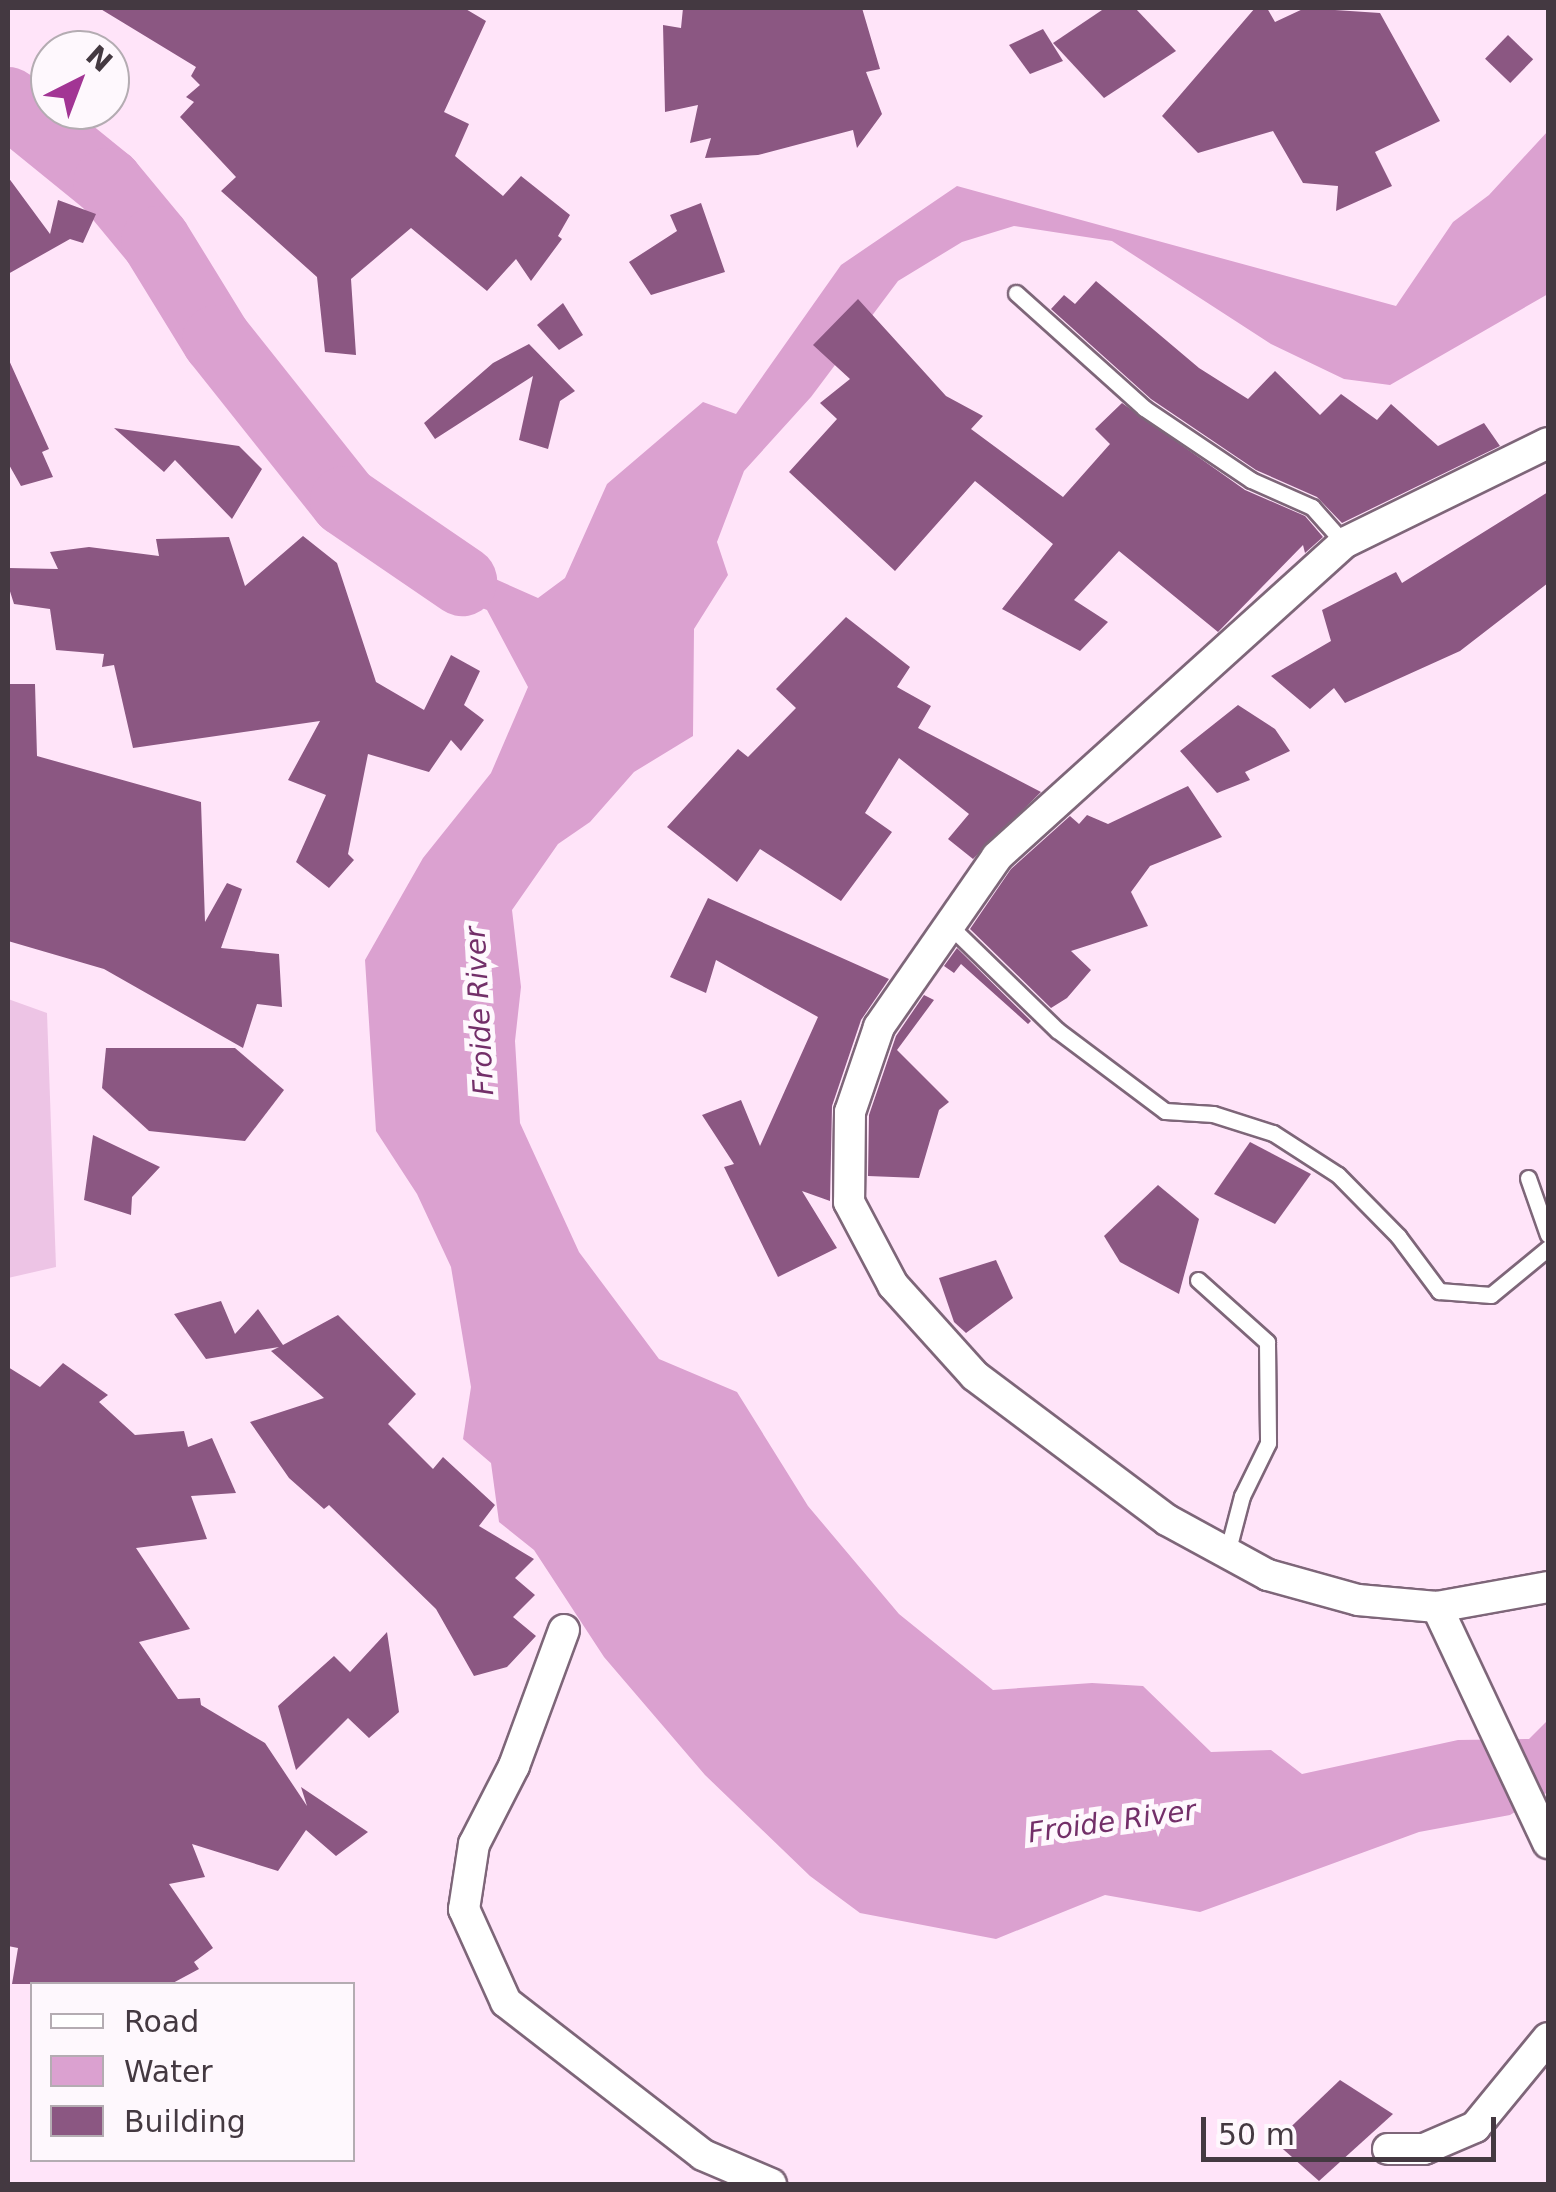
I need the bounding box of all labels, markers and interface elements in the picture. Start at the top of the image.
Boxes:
north arrow [30,30,130,130]
text: N [79,39,119,79]
water label: Froide River [459,926,501,1096]
water label: Froide River [1026,1794,1198,1850]
legend [30,1982,355,2162]
text: Road [124,2004,199,2039]
text: Water [124,2054,213,2089]
scale bar [1206,2097,1501,2159]
text: Building [124,2104,246,2139]
text: 50 m [1218,2117,1295,2152]

